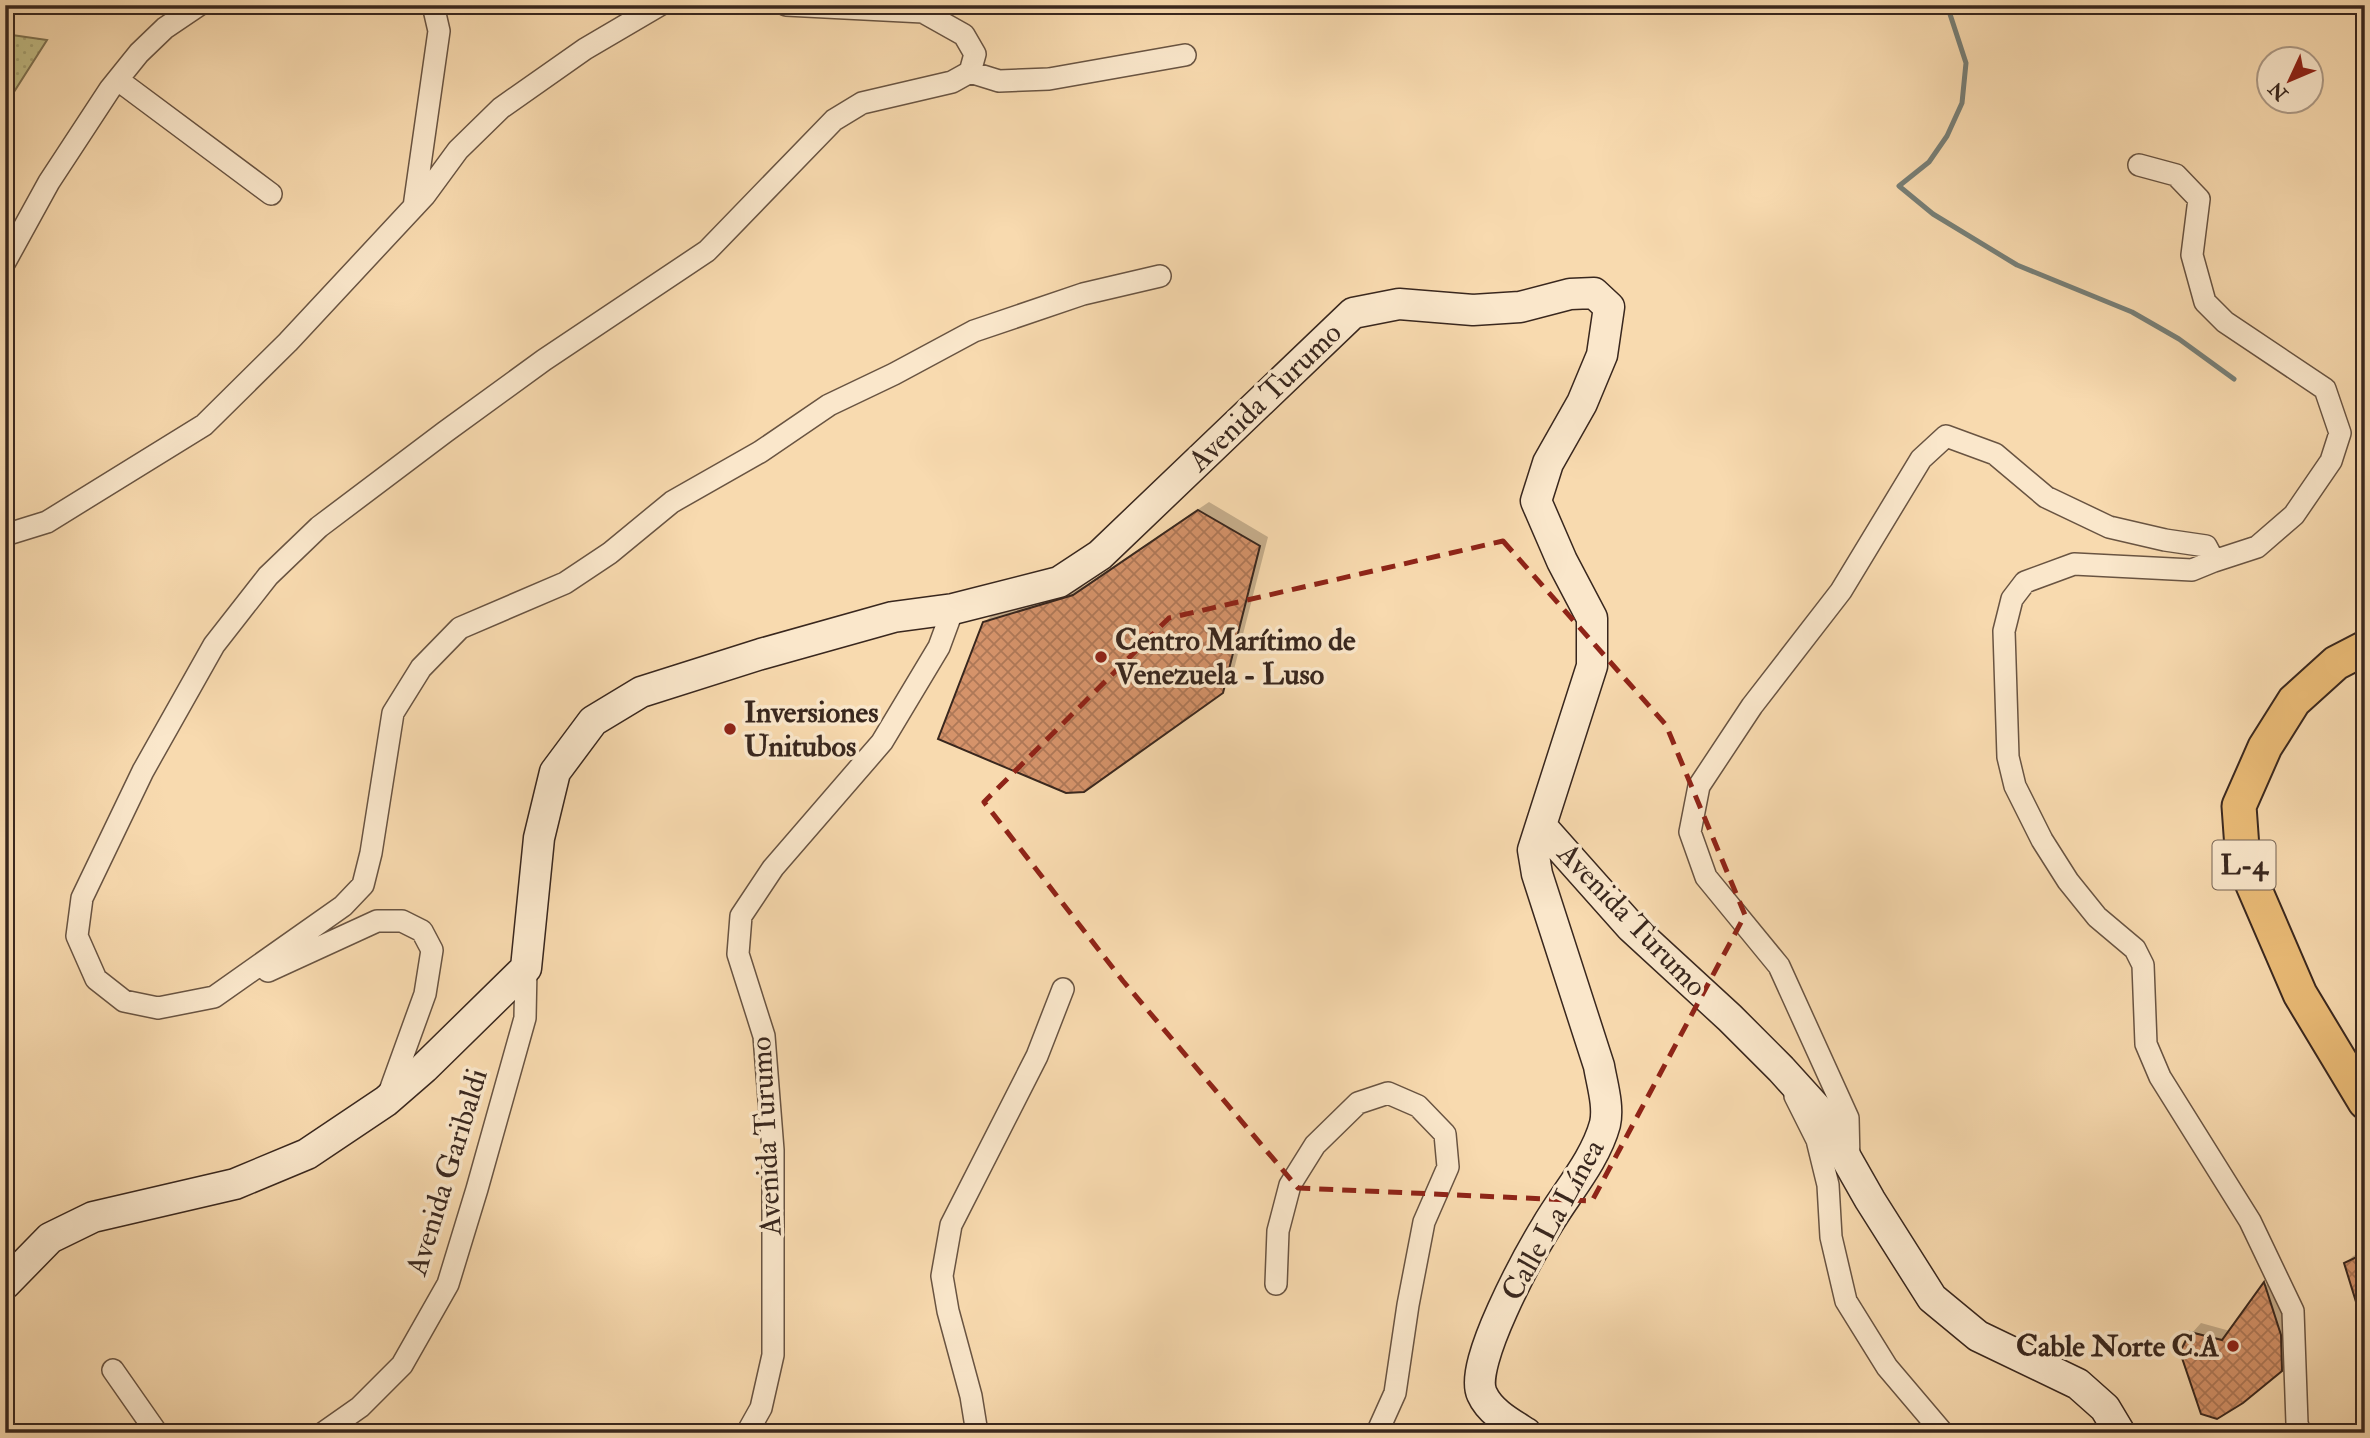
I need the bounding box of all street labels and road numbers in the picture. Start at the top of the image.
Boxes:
street label: Avenida Turumo [1180,314,1350,480]
street label: Avenida Turumo [1549,835,1715,1005]
road number: L-4 [2212,840,2276,890]
street label: Avenida Turumo [742,1036,790,1237]
street label: Avenida Garibaldi [398,1064,496,1281]
street label: Calle La Línea [1493,1132,1613,1307]

